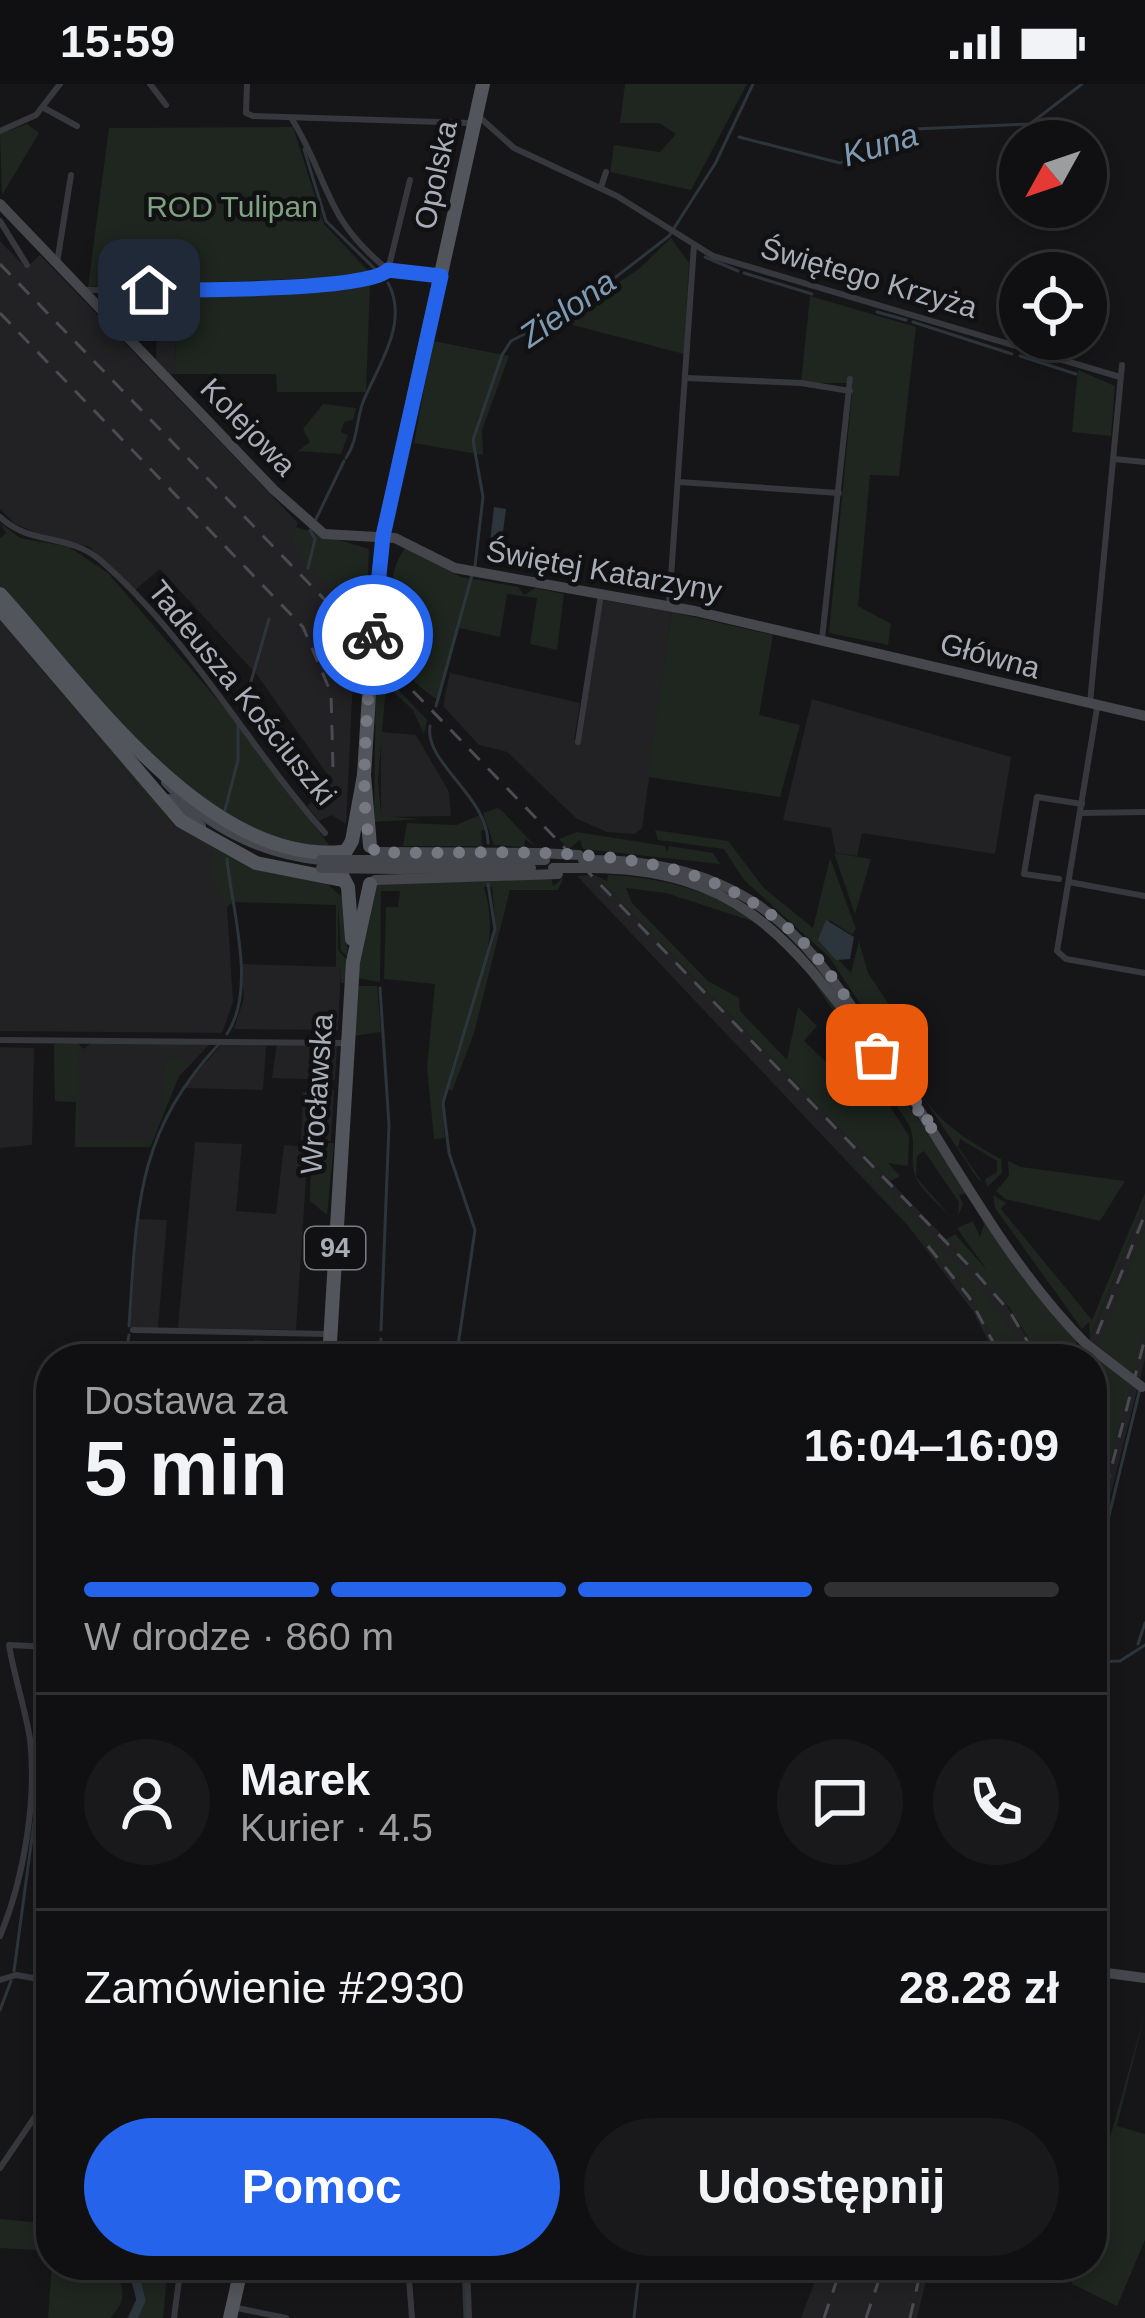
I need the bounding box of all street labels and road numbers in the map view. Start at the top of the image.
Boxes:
street label: Opolska [408,117,463,232]
street label: Świętego Krzyża [757,231,981,324]
street label: Kolejowa [194,371,303,482]
street label: Świętej Katarzyny [484,534,724,607]
street label: Tadeusza Kościuszki [142,574,343,811]
street label: Główna [937,626,1044,685]
street label: Wrocławska [294,1012,339,1175]
road number: 94 [305,1227,365,1269]

